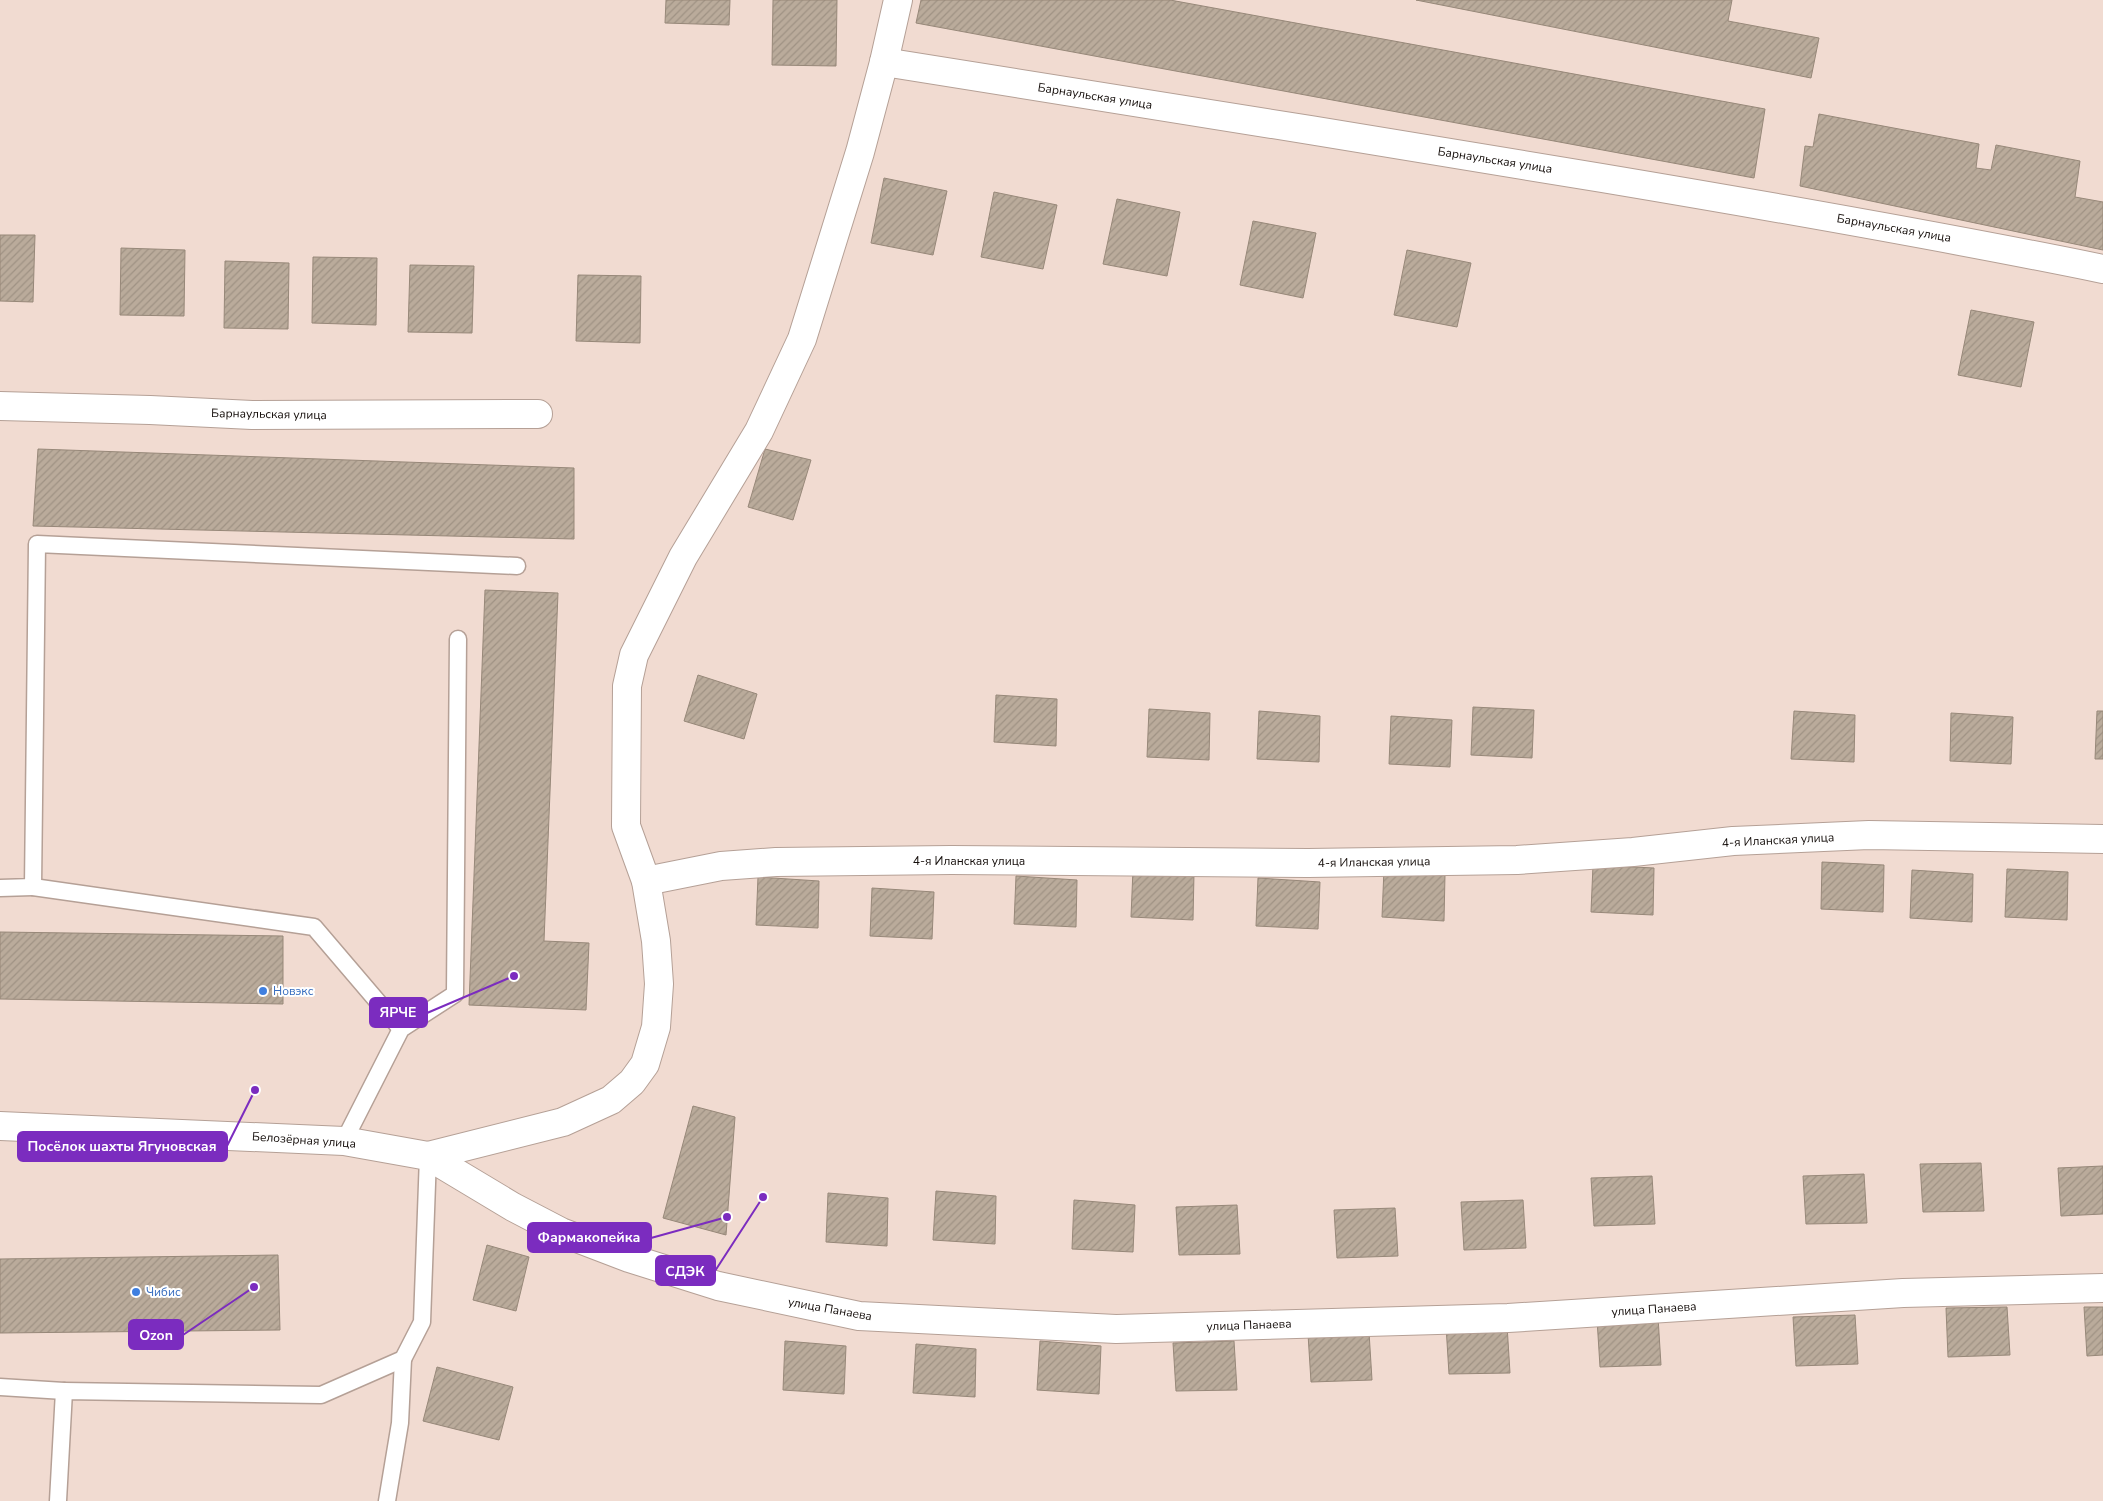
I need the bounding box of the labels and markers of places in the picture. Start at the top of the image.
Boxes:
place label: Новэкс [273,983,314,999]
marker: Новэкс [257,985,269,997]
callout: ЯРЧЕ [370,998,427,1027]
callout: Посёлок шахты Ягуновская [18,1132,227,1161]
callout: Фармакопейка [528,1223,651,1252]
callout: СДЭК [656,1256,715,1285]
place label: Чибис [146,1284,181,1300]
marker: Чибис [130,1286,142,1298]
callout: Ozon [129,1320,183,1349]

